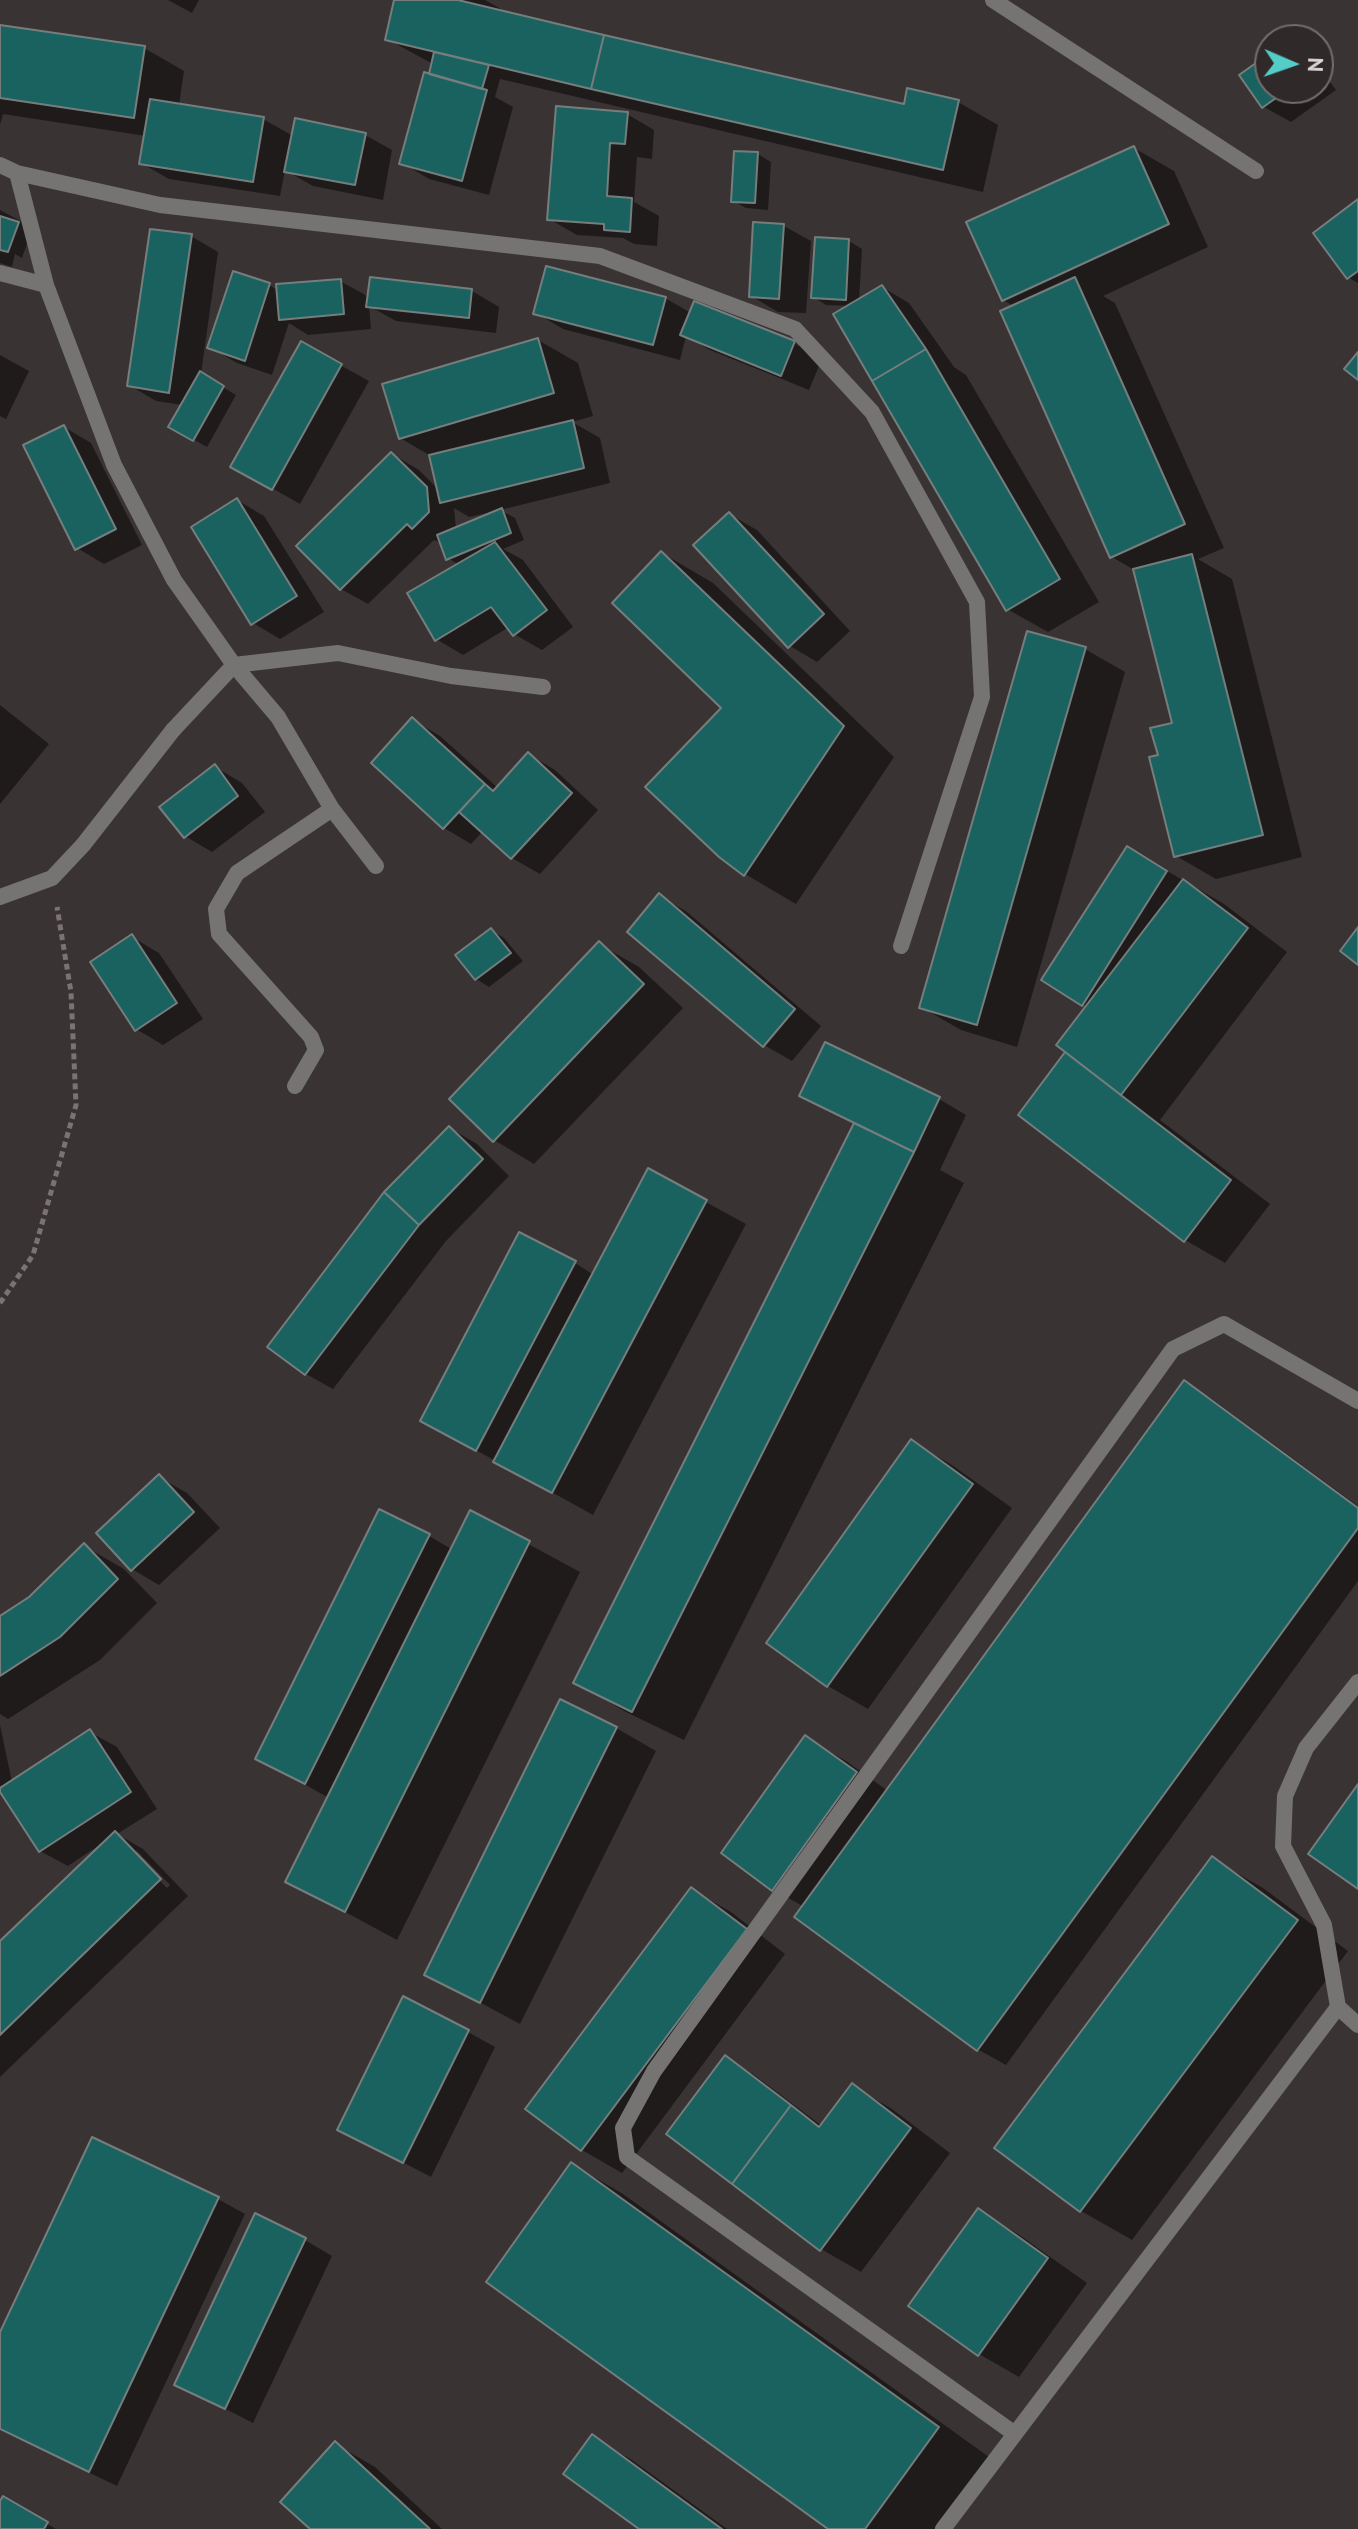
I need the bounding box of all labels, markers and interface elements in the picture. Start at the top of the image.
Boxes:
north arrow [1254,24,1334,104]
text: N [1302,57,1330,72]

